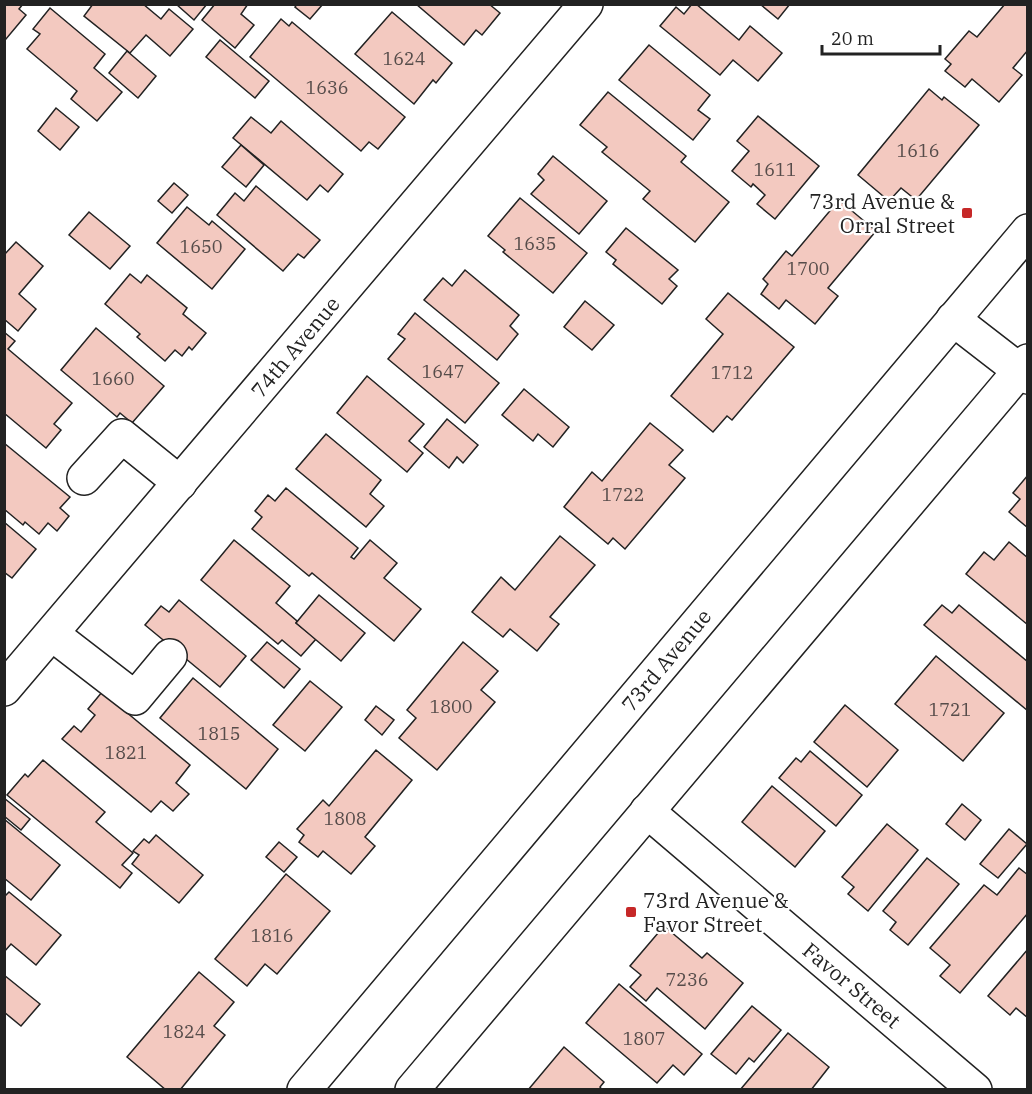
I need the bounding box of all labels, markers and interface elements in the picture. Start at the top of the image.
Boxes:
scale bar [822,18,940,56]
text: 20 m [831,27,874,50]
house number: 1624 [382,47,426,70]
house number: 1636 [305,76,349,99]
house number: 1616 [896,139,940,162]
house number: 1611 [753,158,797,181]
place label: 73rd Avenue & Orral Street [809,187,955,239]
marker: 73rd Avenue & Orral Street [960,206,974,220]
house number: 1635 [513,232,557,255]
house number: 1650 [179,235,223,258]
house number: 1700 [786,257,830,280]
street label: 74th Avenue [244,290,346,404]
house number: 1647 [421,360,465,383]
house number: 1712 [710,361,754,384]
house number: 1660 [91,367,135,390]
house number: 1722 [601,483,645,506]
street label: 73rd Avenue [615,603,717,717]
house number: 1800 [429,695,473,718]
house number: 1721 [928,698,972,721]
house number: 1815 [197,722,241,745]
house number: 1821 [104,741,148,764]
house number: 1808 [323,807,367,830]
place label: 73rd Avenue & Favor Street [643,886,789,938]
marker: 73rd Avenue & Favor Street [624,905,638,919]
house number: 1816 [250,924,294,947]
street label: Favor Street [797,936,907,1034]
house number: 7236 [665,968,709,991]
house number: 1824 [162,1020,206,1043]
house number: 1807 [622,1027,666,1050]

